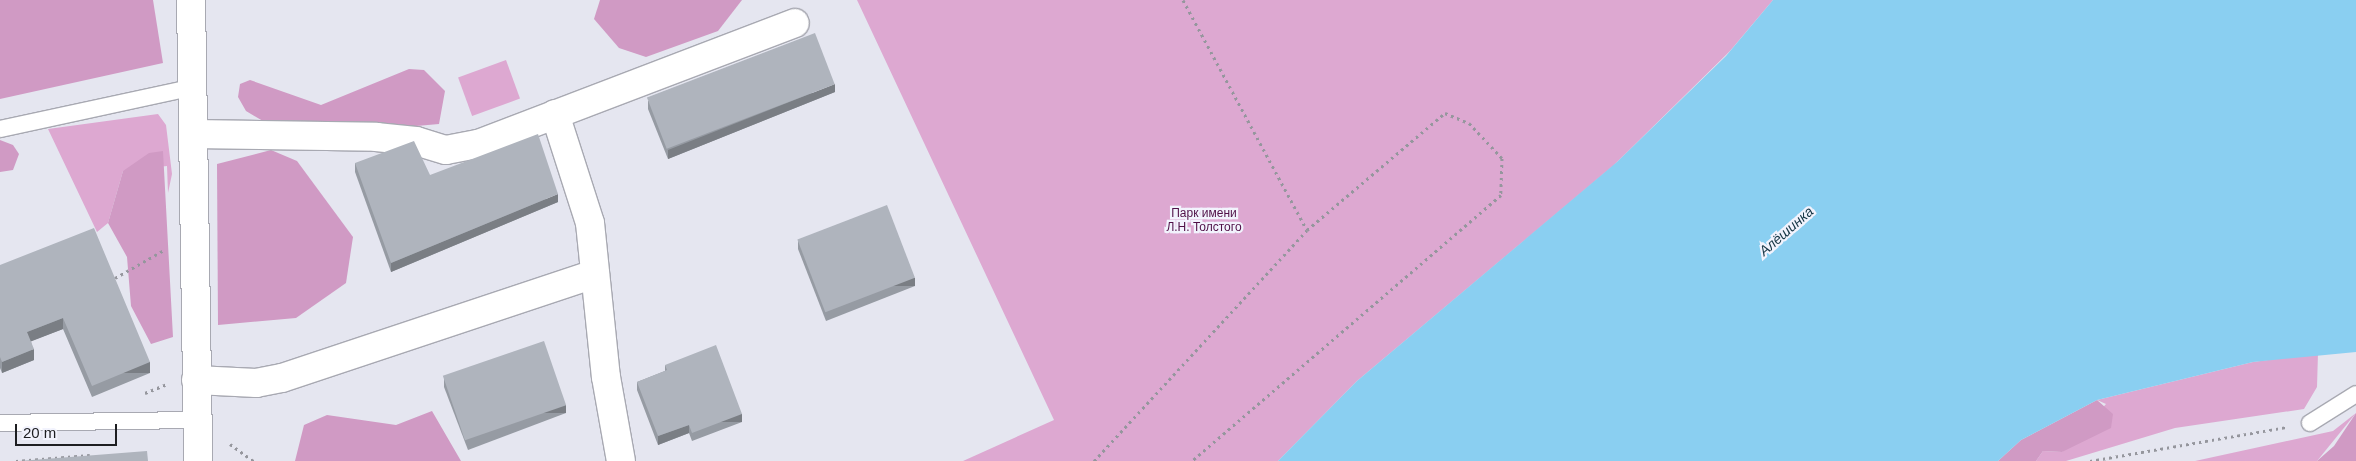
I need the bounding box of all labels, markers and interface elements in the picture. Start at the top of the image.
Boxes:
water label: Алёшинка [1755,203,1817,259]
park label: Парк имени Л.Н. Толстого [1166,207,1242,235]
scale bar [18,414,120,446]
text: 20 m [23,424,56,441]

